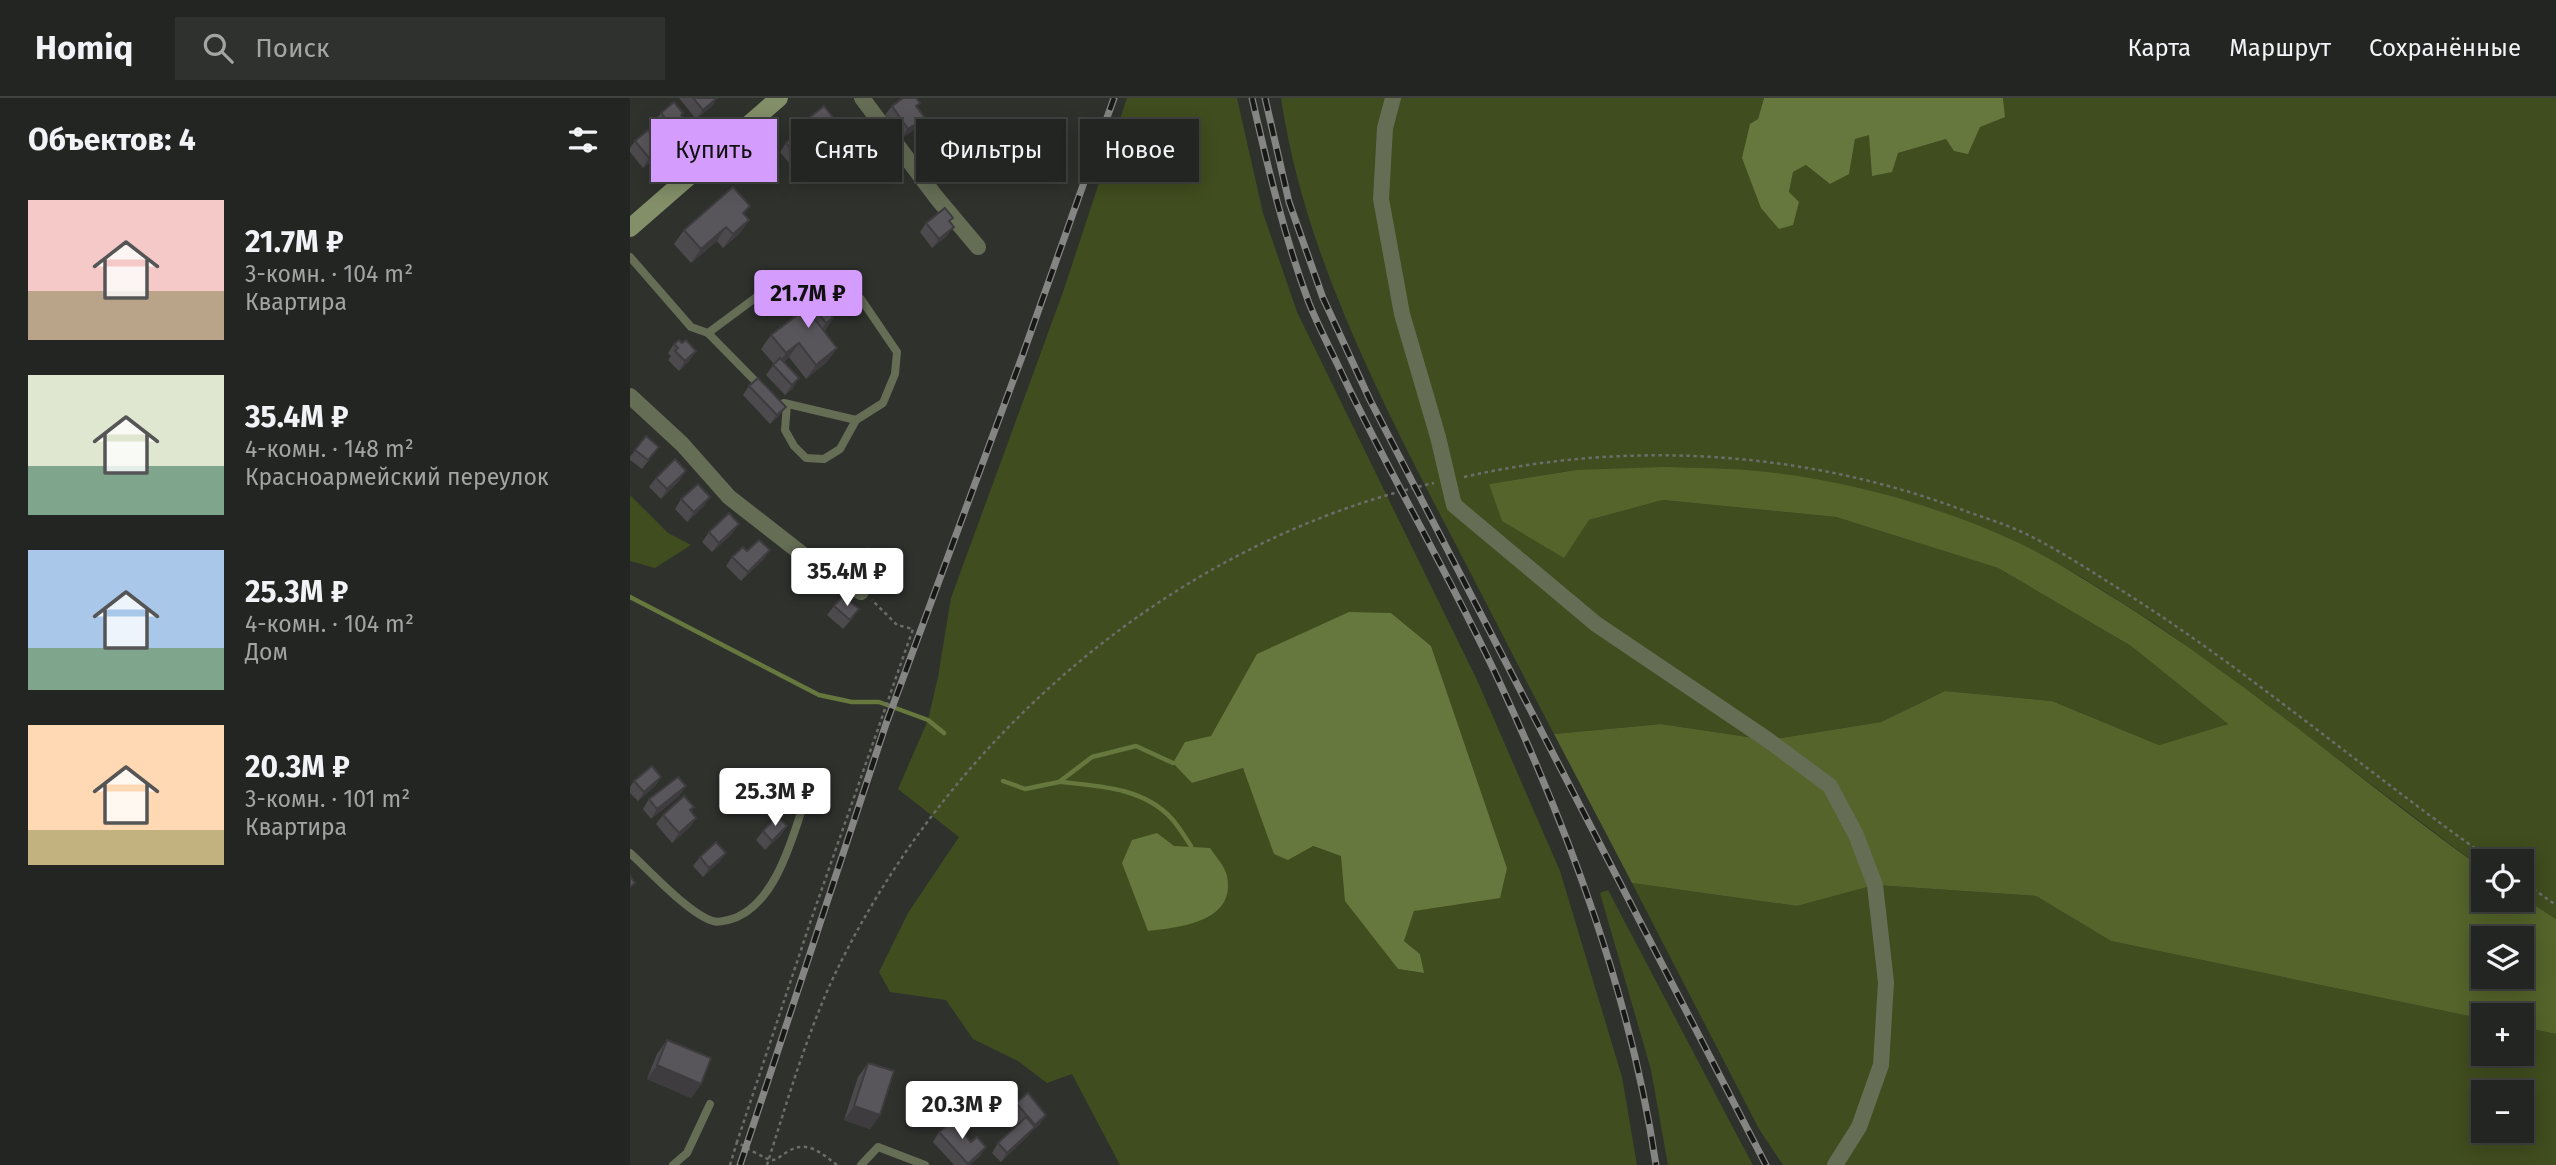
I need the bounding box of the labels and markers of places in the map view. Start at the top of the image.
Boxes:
pin: 21.7M ₽ [743,271,873,330]
pin: 35.4M ₽ [782,548,912,608]
pin: 25.3M ₽ [710,768,840,828]
pin: 20.3M ₽ [897,1082,1027,1141]

